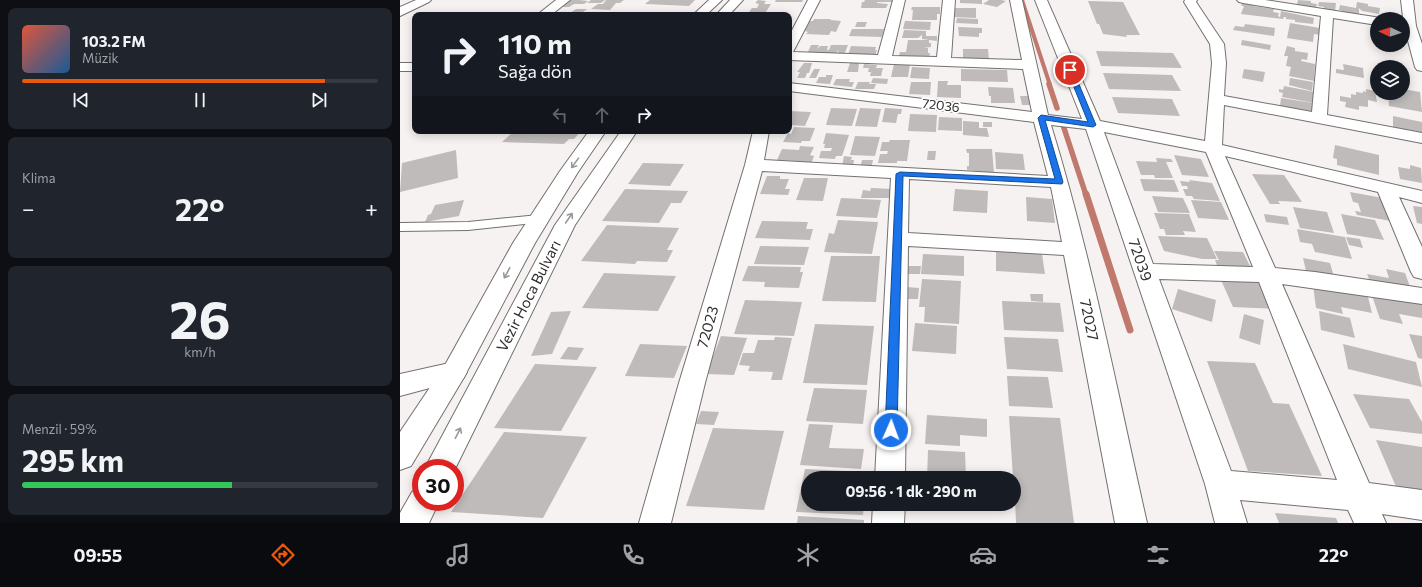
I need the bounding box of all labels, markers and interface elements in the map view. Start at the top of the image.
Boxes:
north arrow [1370,12,1410,52]
map controls [1370,12,1410,100]
text: 110 m [498,26,572,60]
icon: right [432,28,484,80]
text: 103.2 FM [82,32,146,50]
text: Müzik [82,50,119,66]
pin [1053,53,1087,87]
icon: arrive [1059,59,1081,81]
text: Sağa dön [498,60,572,82]
button: layers [1370,60,1410,100]
icon: previous [70,89,92,111]
icon: pause [189,89,211,111]
icon: next [308,89,330,111]
street label: 72036 [921,95,961,115]
icon: left [549,104,571,126]
icon: ahead [591,104,613,126]
icon: right [633,104,655,126]
one-way arrow [571,157,579,168]
text: Klima [22,170,56,186]
text: 22° [175,190,225,227]
text: − [22,195,35,222]
text: + [365,195,378,222]
one-way arrow [565,213,573,224]
street label: 72039 [1125,236,1157,283]
street label: Vezir Hoca Bulvarı [492,237,564,354]
one-way arrow [503,267,510,279]
text: 26 [169,286,231,350]
street label: 72027 [1077,297,1103,342]
street label: 72023 [692,304,722,350]
text: km/h [184,344,216,360]
position arrow [870,409,912,451]
text: Menzil · 59% [22,421,97,437]
one-way arrow [455,428,462,440]
text: 295 km [22,441,124,478]
speed limit sign: 30 [412,459,464,511]
text: 09:56 · 1 dk · 290 m [845,482,977,500]
icon: directions [269,541,297,569]
icon: music [444,541,472,569]
icon: phone [619,541,647,569]
icon: climate [794,541,822,569]
icon: car [969,541,997,569]
icon: filters [1144,541,1172,569]
text: 09:55 [73,544,122,566]
text: 22° [1319,544,1349,566]

